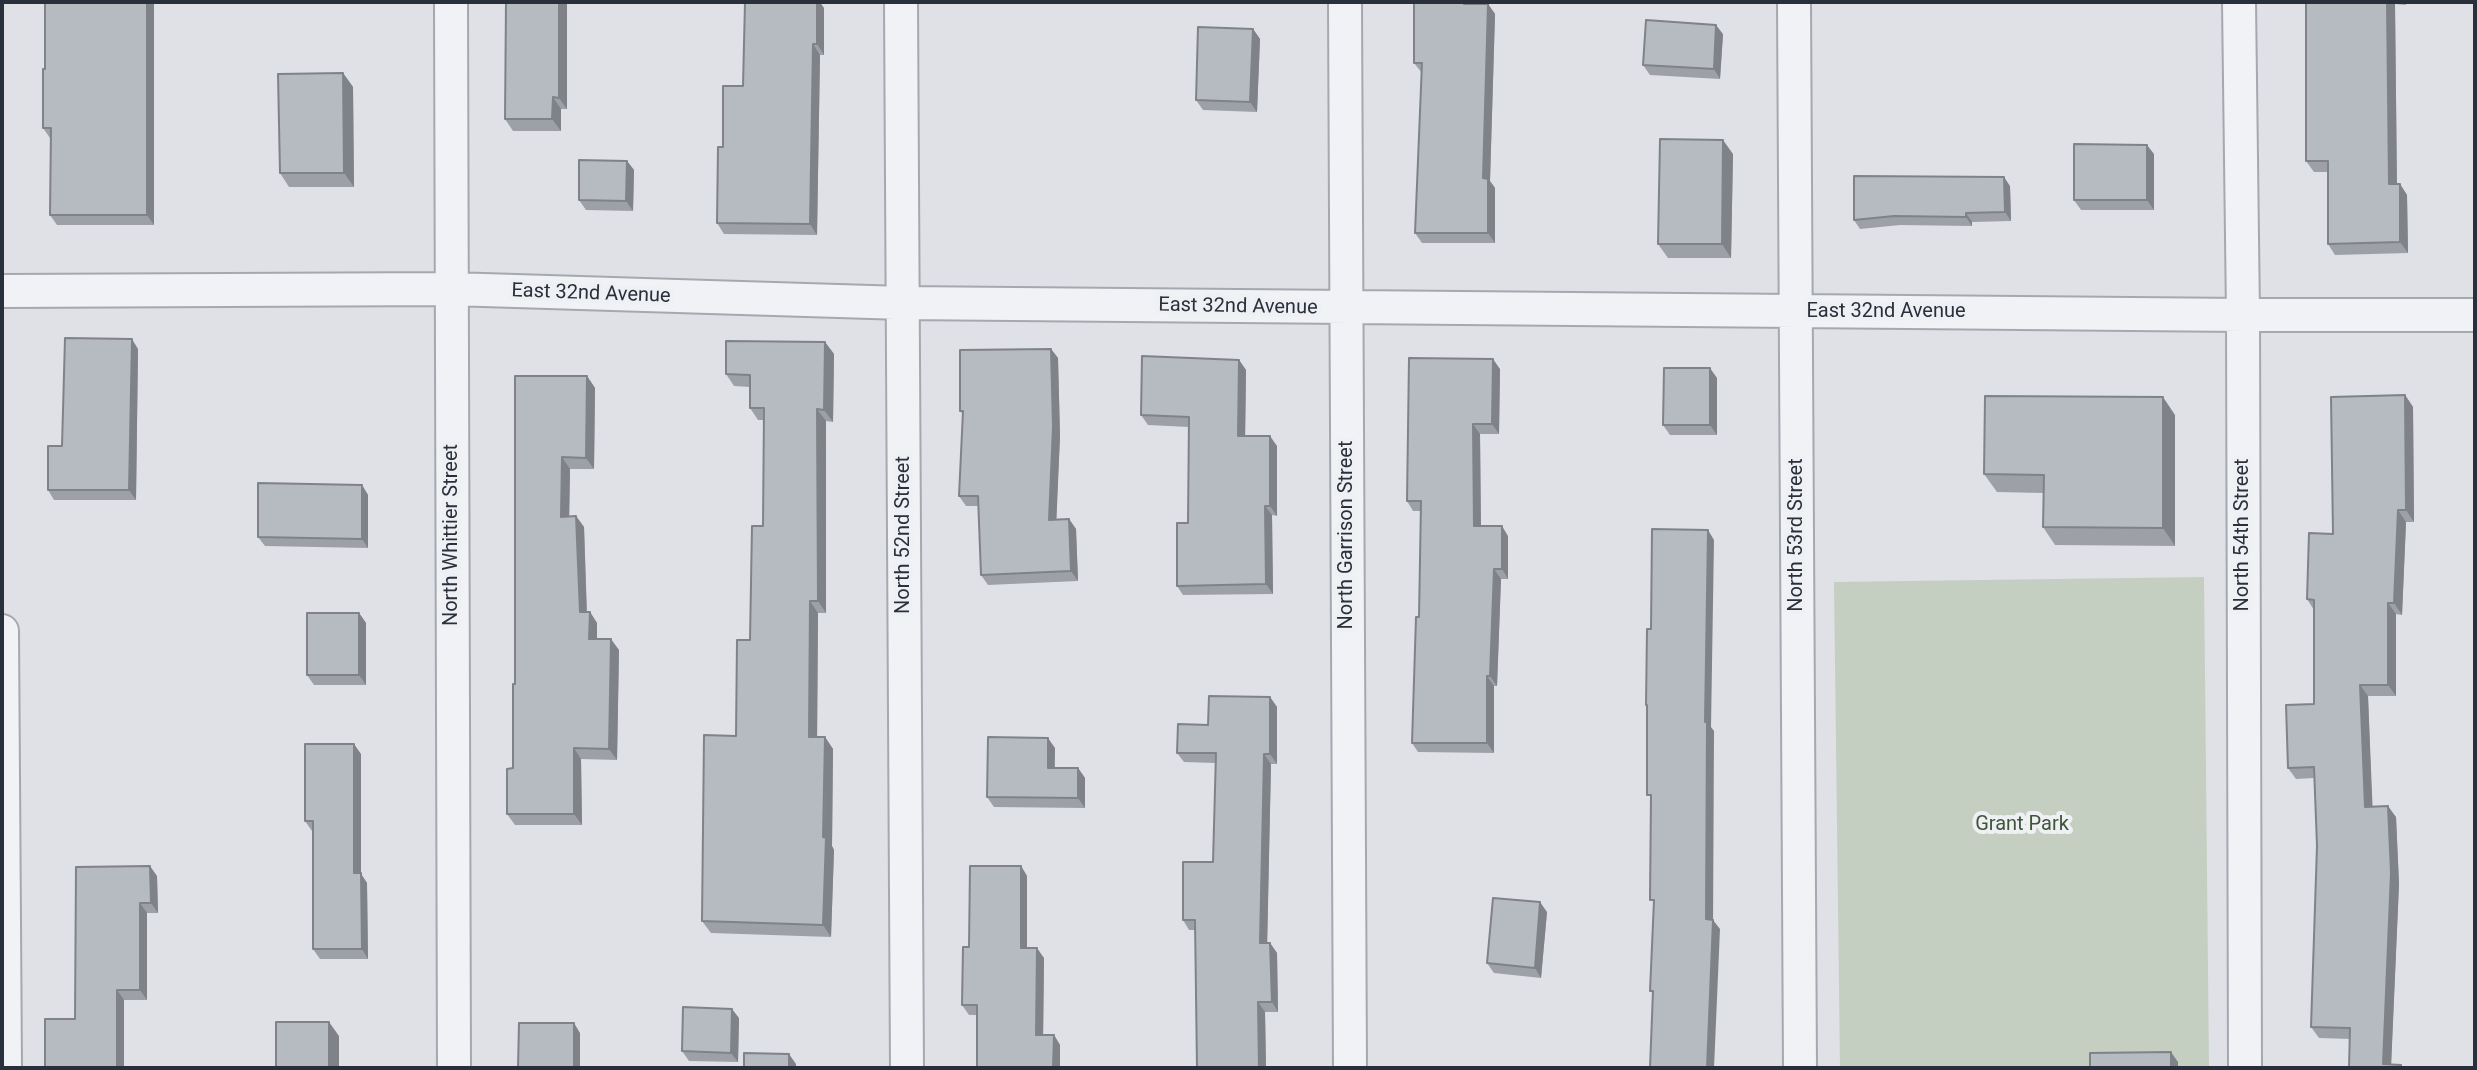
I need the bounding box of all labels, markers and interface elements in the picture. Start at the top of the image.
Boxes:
street label: East 32nd Avenue [511,279,671,309]
street label: East 32nd Avenue [1158,294,1318,320]
street label: East 32nd Avenue [1806,300,1966,324]
street label: North Garrison Street [1335,441,1359,629]
street label: North Whittier Street [440,444,464,626]
street label: North 52nd Street [892,456,916,614]
street label: North 53rd Street [1785,458,1809,612]
street label: North 54th Street [2231,458,2255,612]
park label: Grant Park [1975,813,2069,837]

